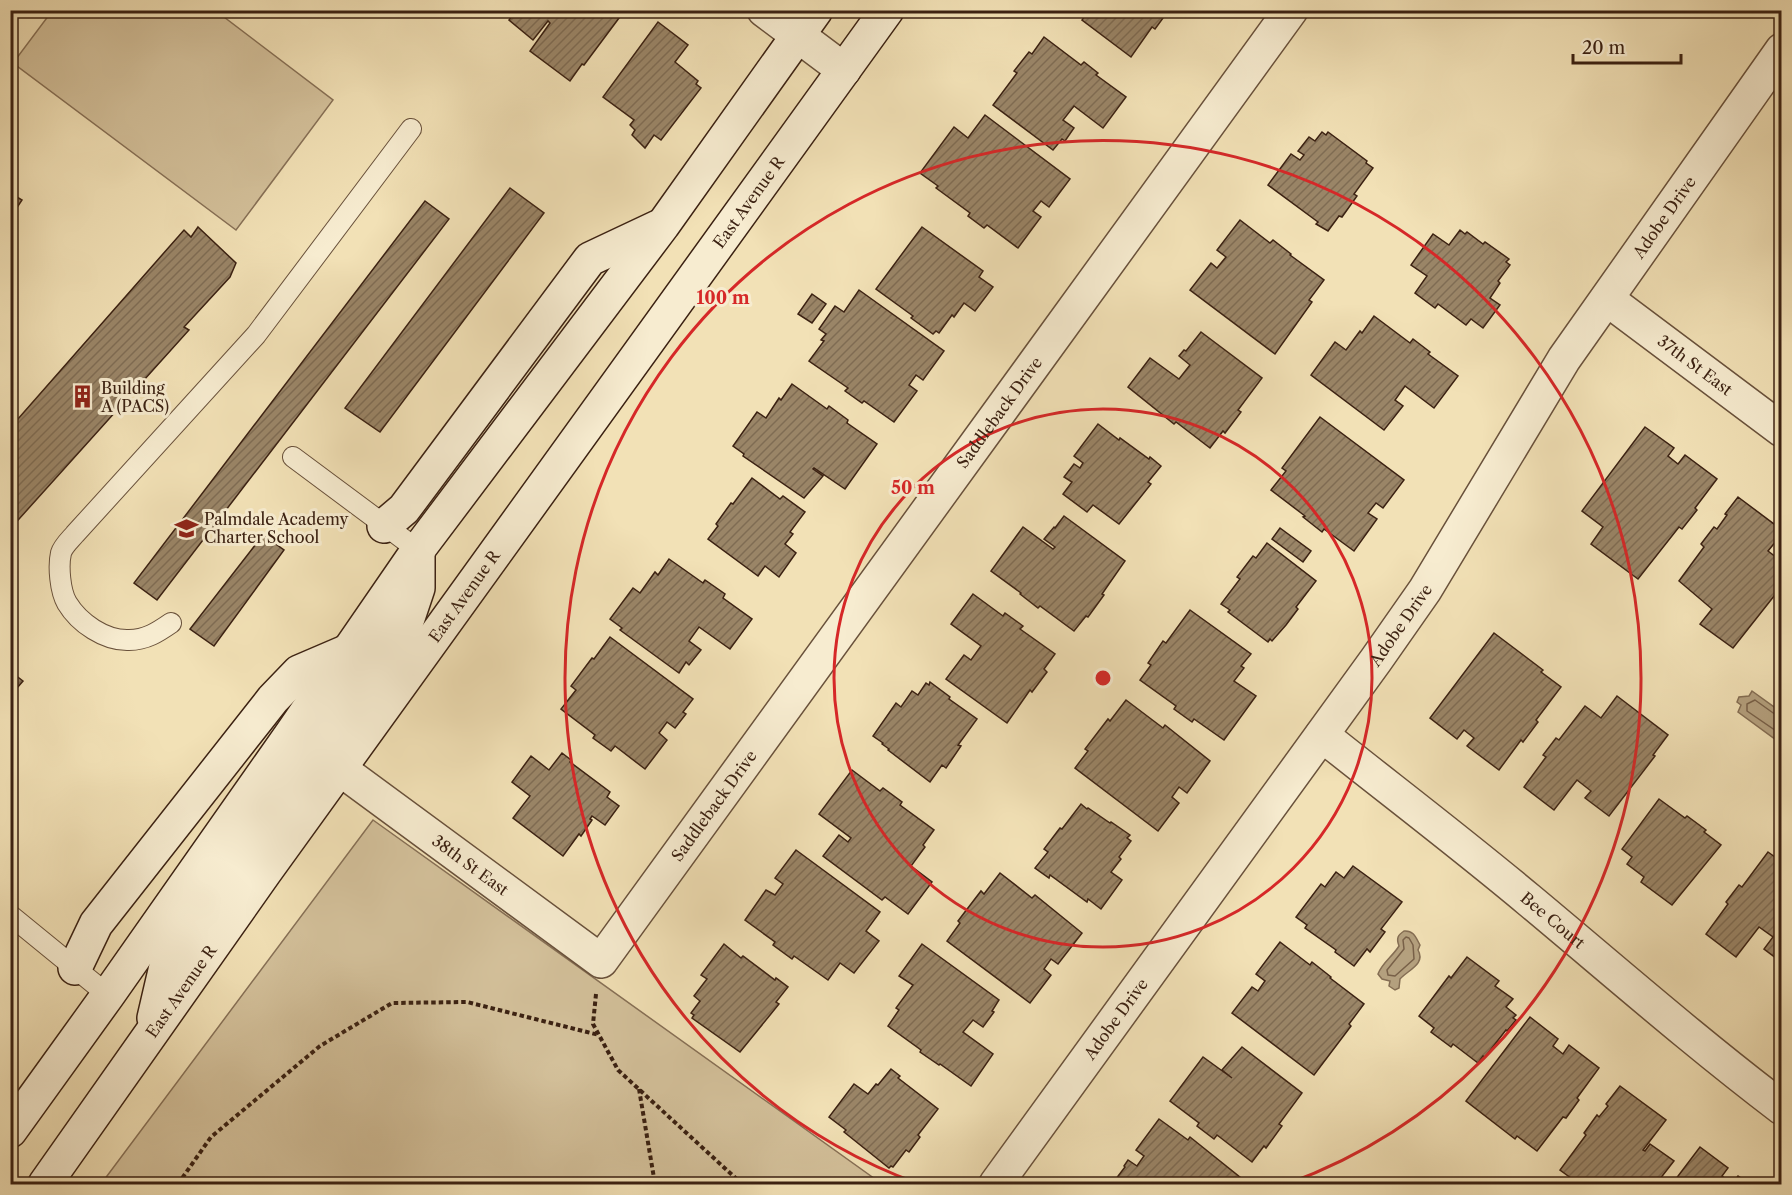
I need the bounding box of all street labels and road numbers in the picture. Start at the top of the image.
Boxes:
street label: East Avenue R [709,151,789,252]
street label: Adobe Drive [1628,172,1700,263]
street label: 37th St East [1654,330,1737,400]
street label: Saddleback Drive [952,353,1046,472]
street label: East Avenue R [424,545,505,646]
street label: Adobe Drive [1364,580,1436,671]
street label: Saddleback Drive [667,746,761,865]
street label: 38th St East [428,830,513,900]
street label: Bee Court [1517,887,1589,953]
street label: East Avenue R [142,940,221,1041]
street label: Adobe Drive [1079,974,1152,1064]

